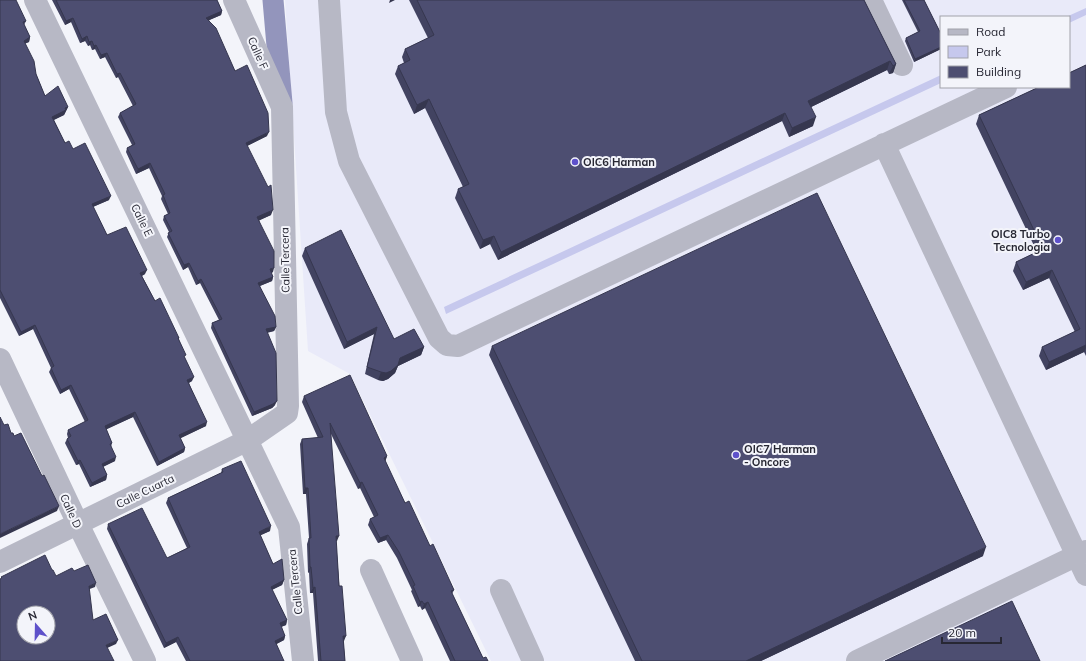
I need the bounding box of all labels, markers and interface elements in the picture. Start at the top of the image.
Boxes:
legend [940,16,1070,88]
text: Road [976,24,1005,39]
street label: Calle F [245,35,271,71]
text: Park [976,44,1002,59]
text: Building [976,64,1021,79]
place label: OIC6 Harman [583,155,655,169]
marker: OIC6 Harman [570,157,580,167]
street label: Calle E [128,201,156,239]
street label: Calle Tercera [277,227,293,293]
place label: OIC8 Turbo Tecnologia [991,227,1050,254]
marker: OIC8 Turbo Tecnologia [1053,235,1063,245]
place label: OIC7 Harman - Oncore [744,442,816,469]
marker: OIC7 Harman - Oncore [731,450,741,460]
street label: Calle Cuarta [114,471,176,511]
street label: Calle D [57,492,85,530]
street label: Calle Tercera [285,549,305,615]
north arrow [16,605,56,645]
text: N [26,608,39,624]
scale bar [942,619,1001,645]
text: 20 m [948,625,976,640]

